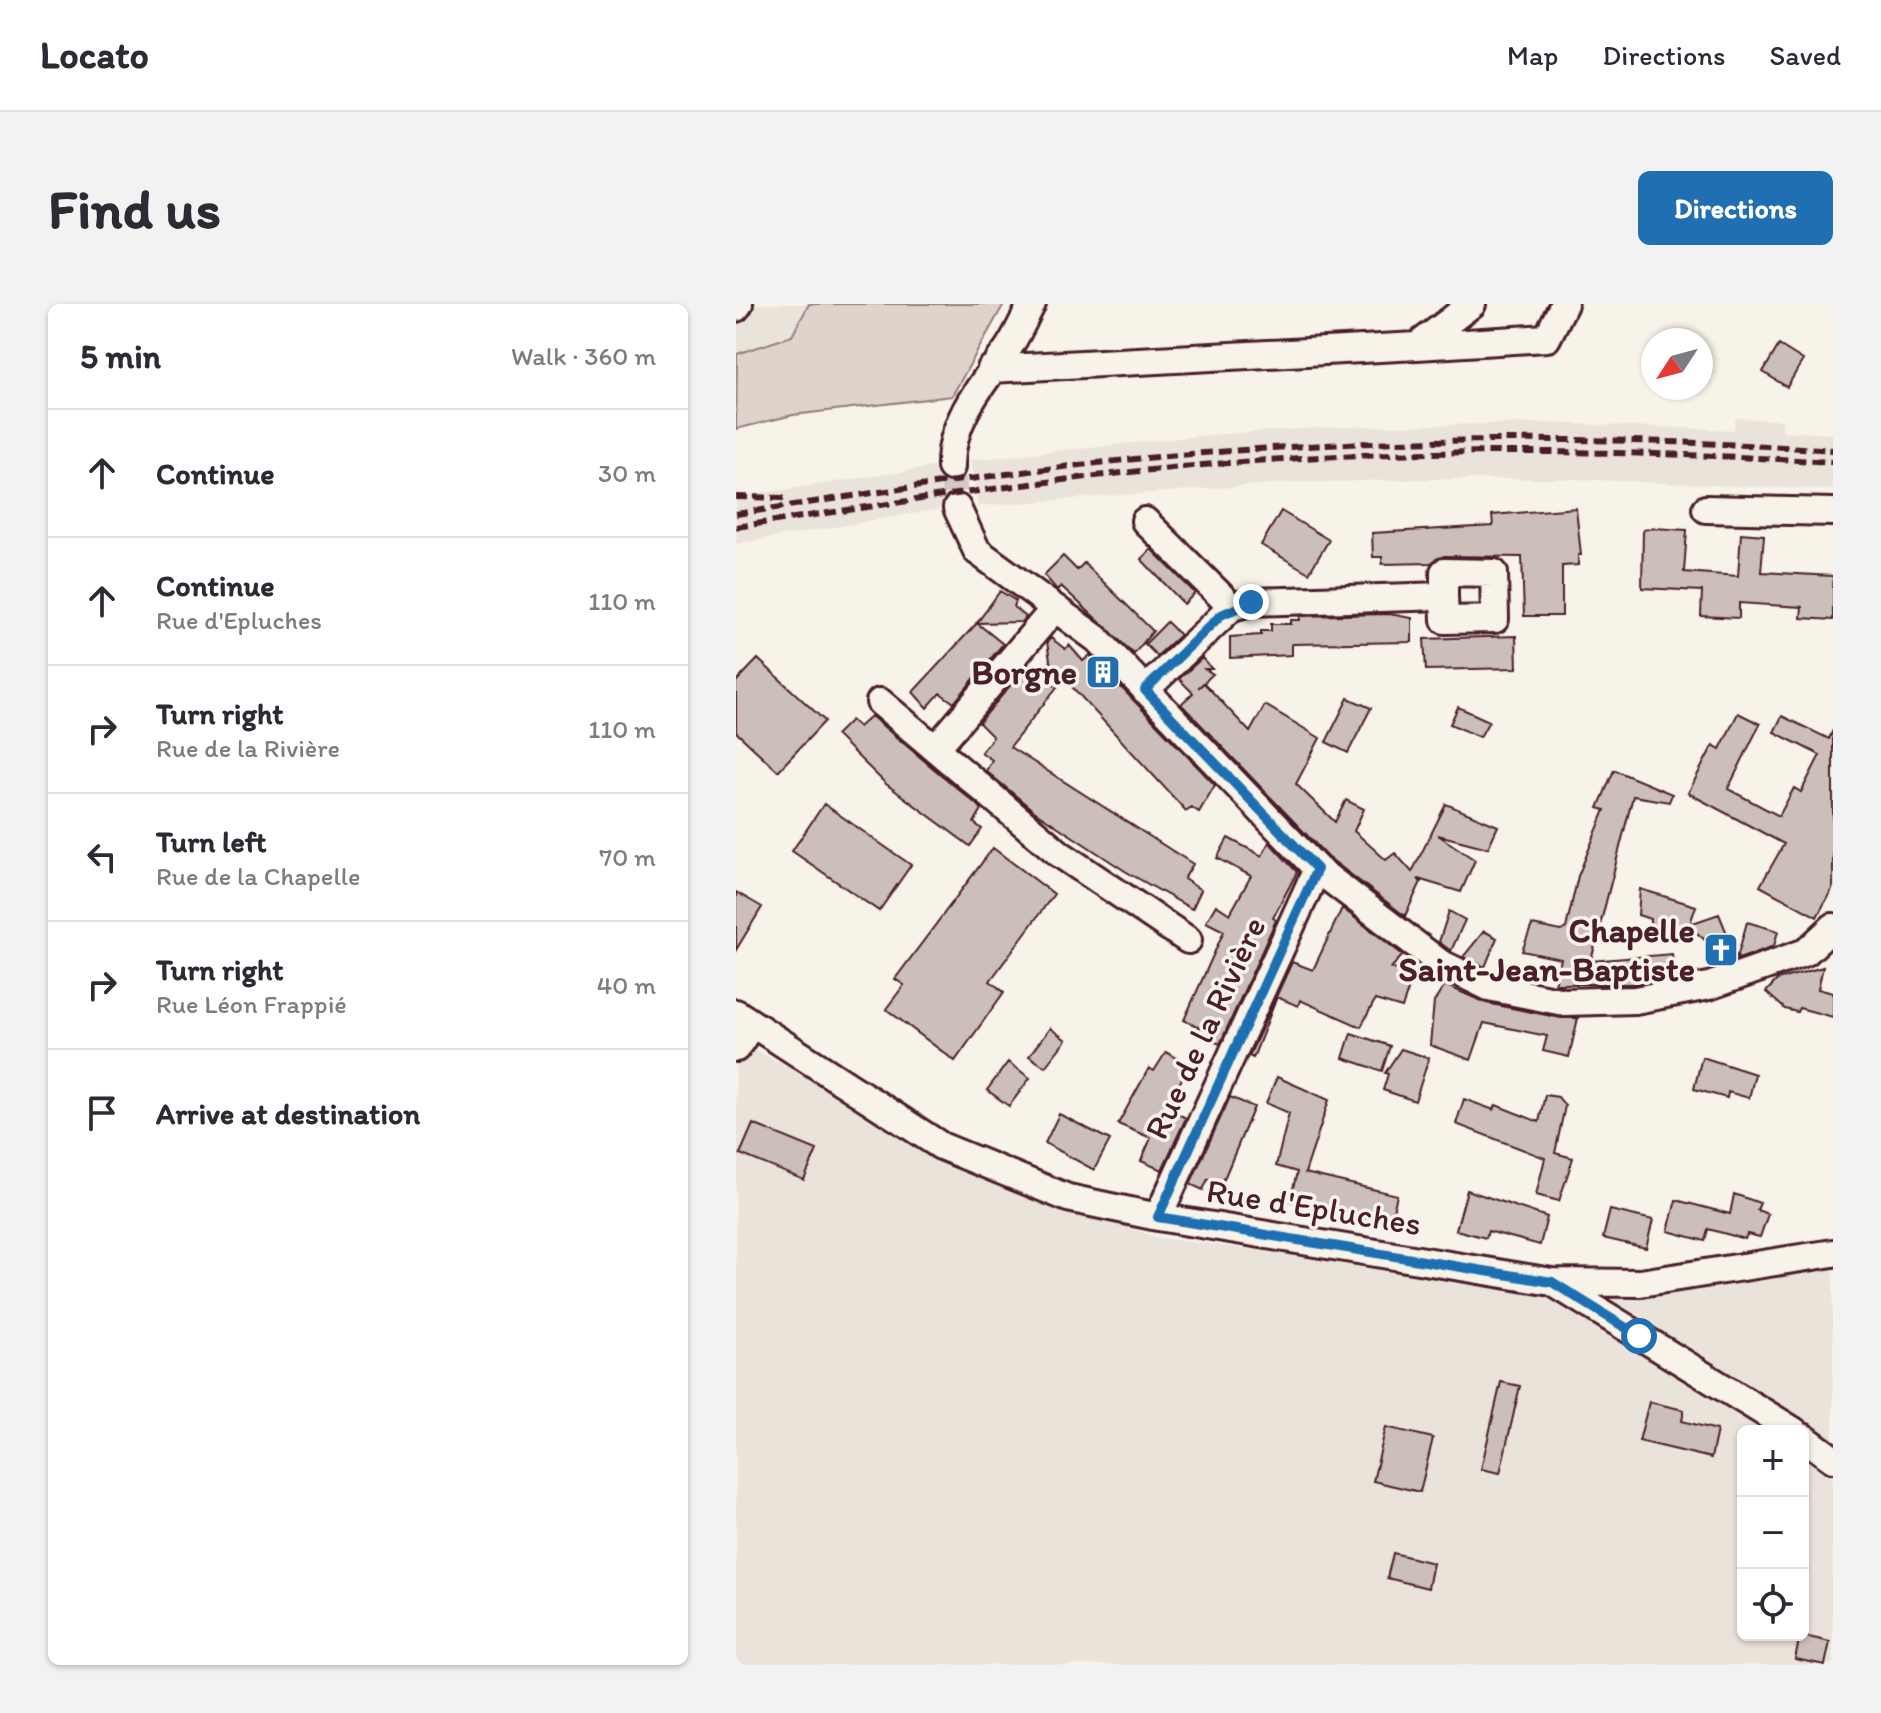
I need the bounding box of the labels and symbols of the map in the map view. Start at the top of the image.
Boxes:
north arrow [1641,328,1713,400]
route end [1233,584,1269,620]
place label: Borgne [971,652,1077,693]
building icon: Borgne [1084,653,1122,691]
street label: Rue de la Rivière [1136,910,1274,1146]
place label: Chapelle Saint-Jean-Baptiste [1399,910,1695,990]
church icon: Chapelle Saint-Jean-Baptiste [1702,931,1740,969]
street label: Rue d'Epluches [1204,1170,1424,1244]
route start [1621,1318,1657,1354]

